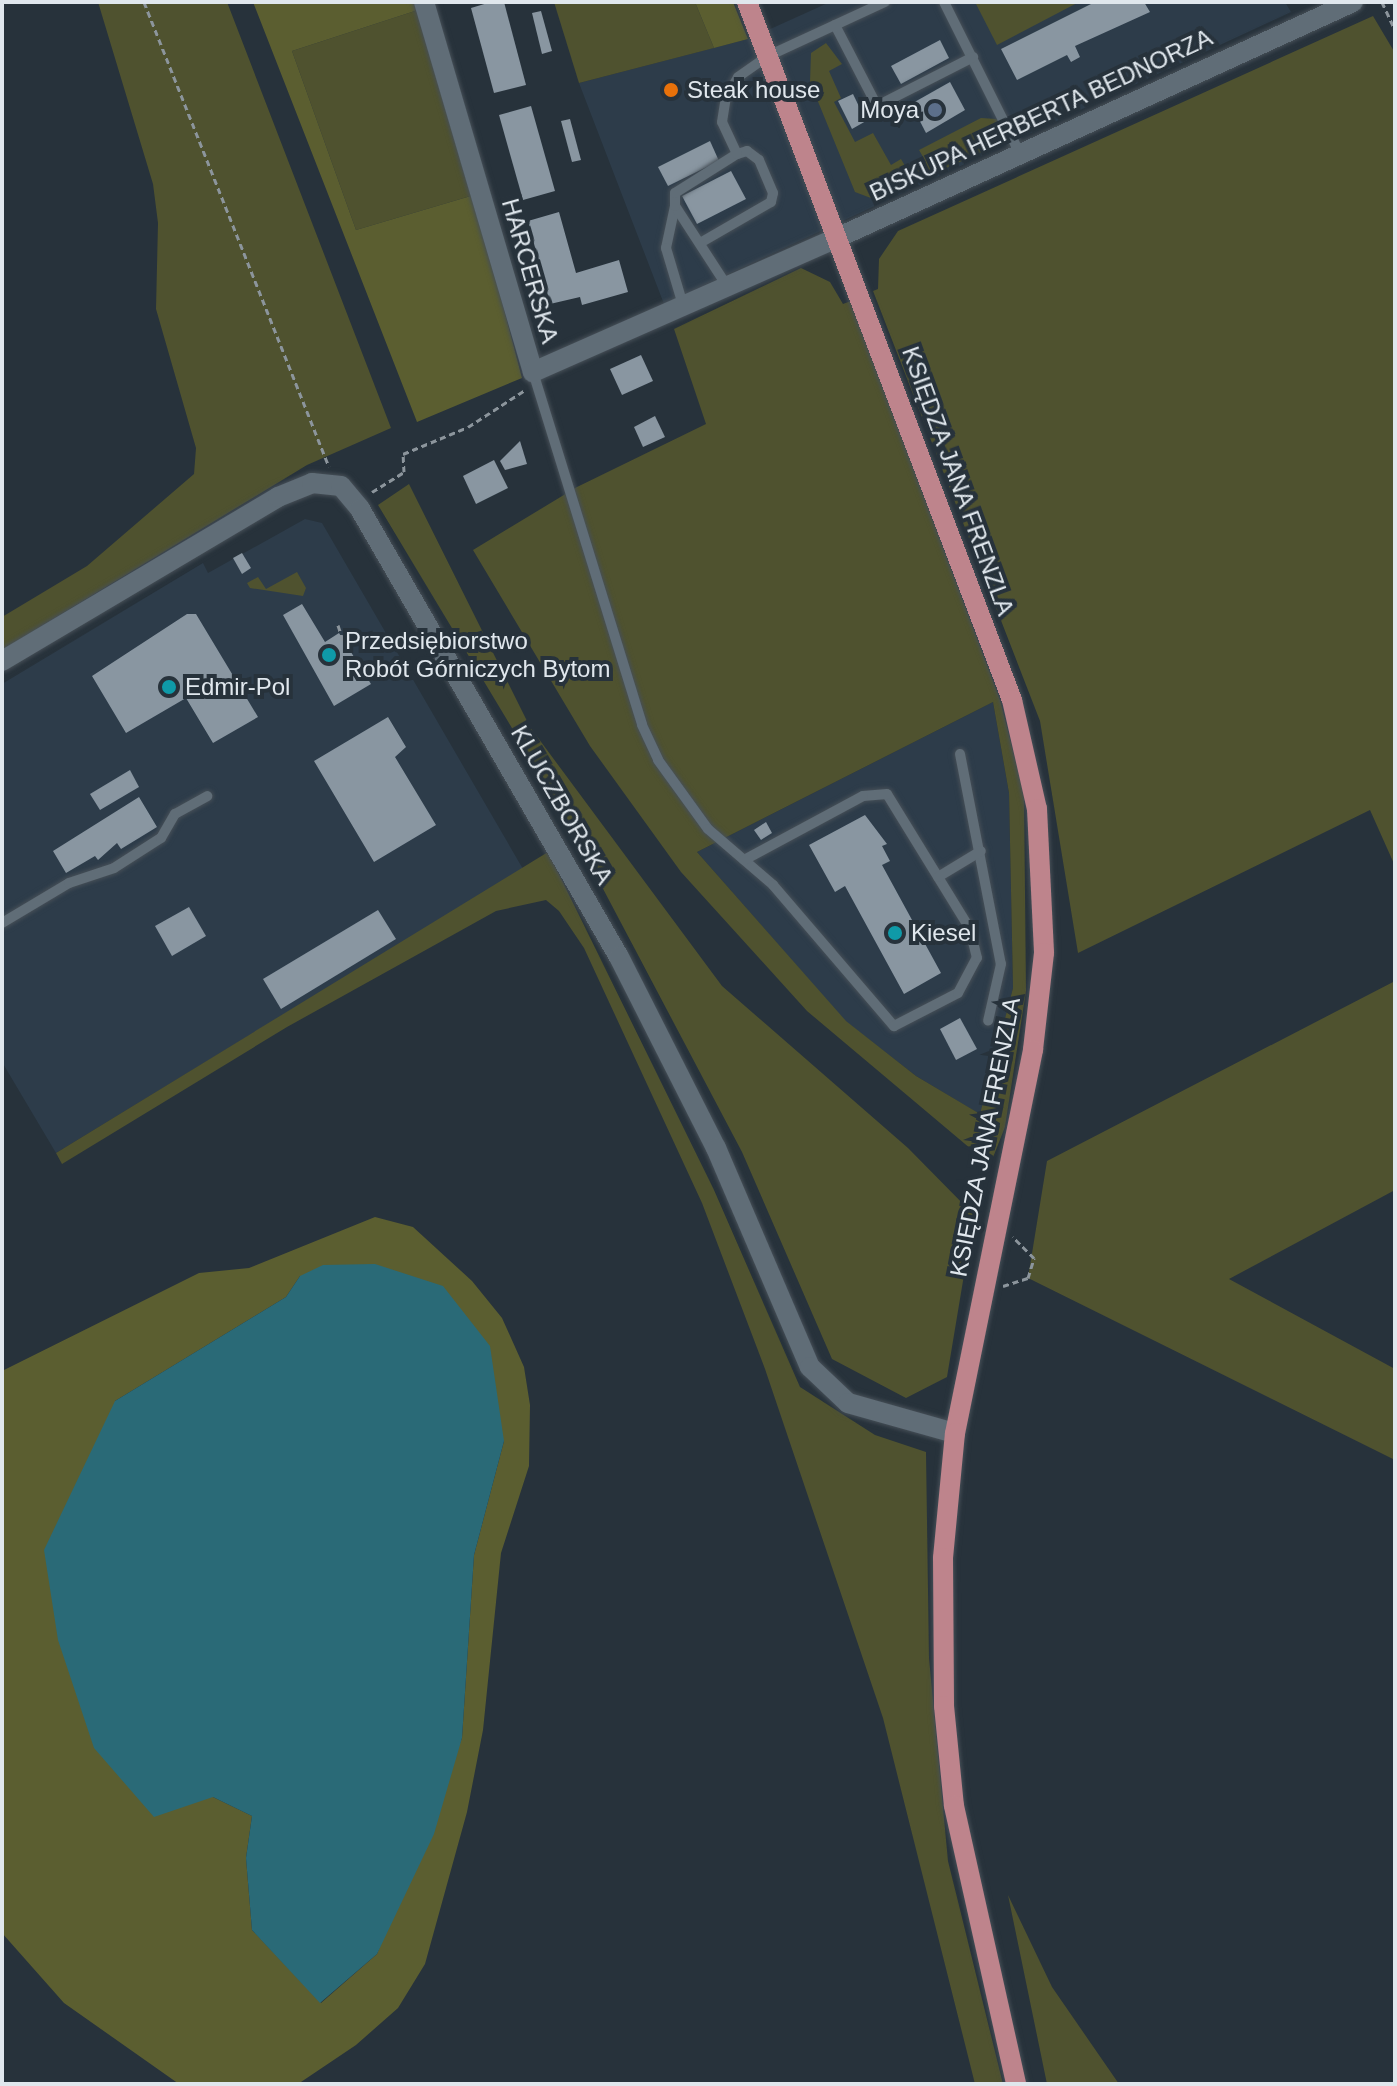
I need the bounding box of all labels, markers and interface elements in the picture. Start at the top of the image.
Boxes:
street label: BISKUPA HERBERTA BEDNORZA [864,22,1218,208]
place label: Steak house [687,76,820,104]
marker: Steak house [662,81,680,99]
place label: Moya [860,96,919,124]
marker: Moya [926,101,944,119]
street label: HARCERSKA [496,195,564,347]
street label: KSIĘDZA JANA FRENZLA [895,341,1021,621]
place label: Przedsiębiorstwo Robót Górniczych Bytom [345,627,610,683]
marker: Przedsiębiorstwo Robót Górniczych Bytom [320,646,338,664]
place label: Edmir-Pol [185,673,290,701]
marker: Edmir-Pol [160,678,178,696]
street label: KLUCZBORSKA [505,720,619,890]
place label: Kiesel [911,919,976,947]
marker: Kiesel [886,924,904,942]
street label: KSIĘDZA JANA FRENZLA [944,994,1026,1280]

